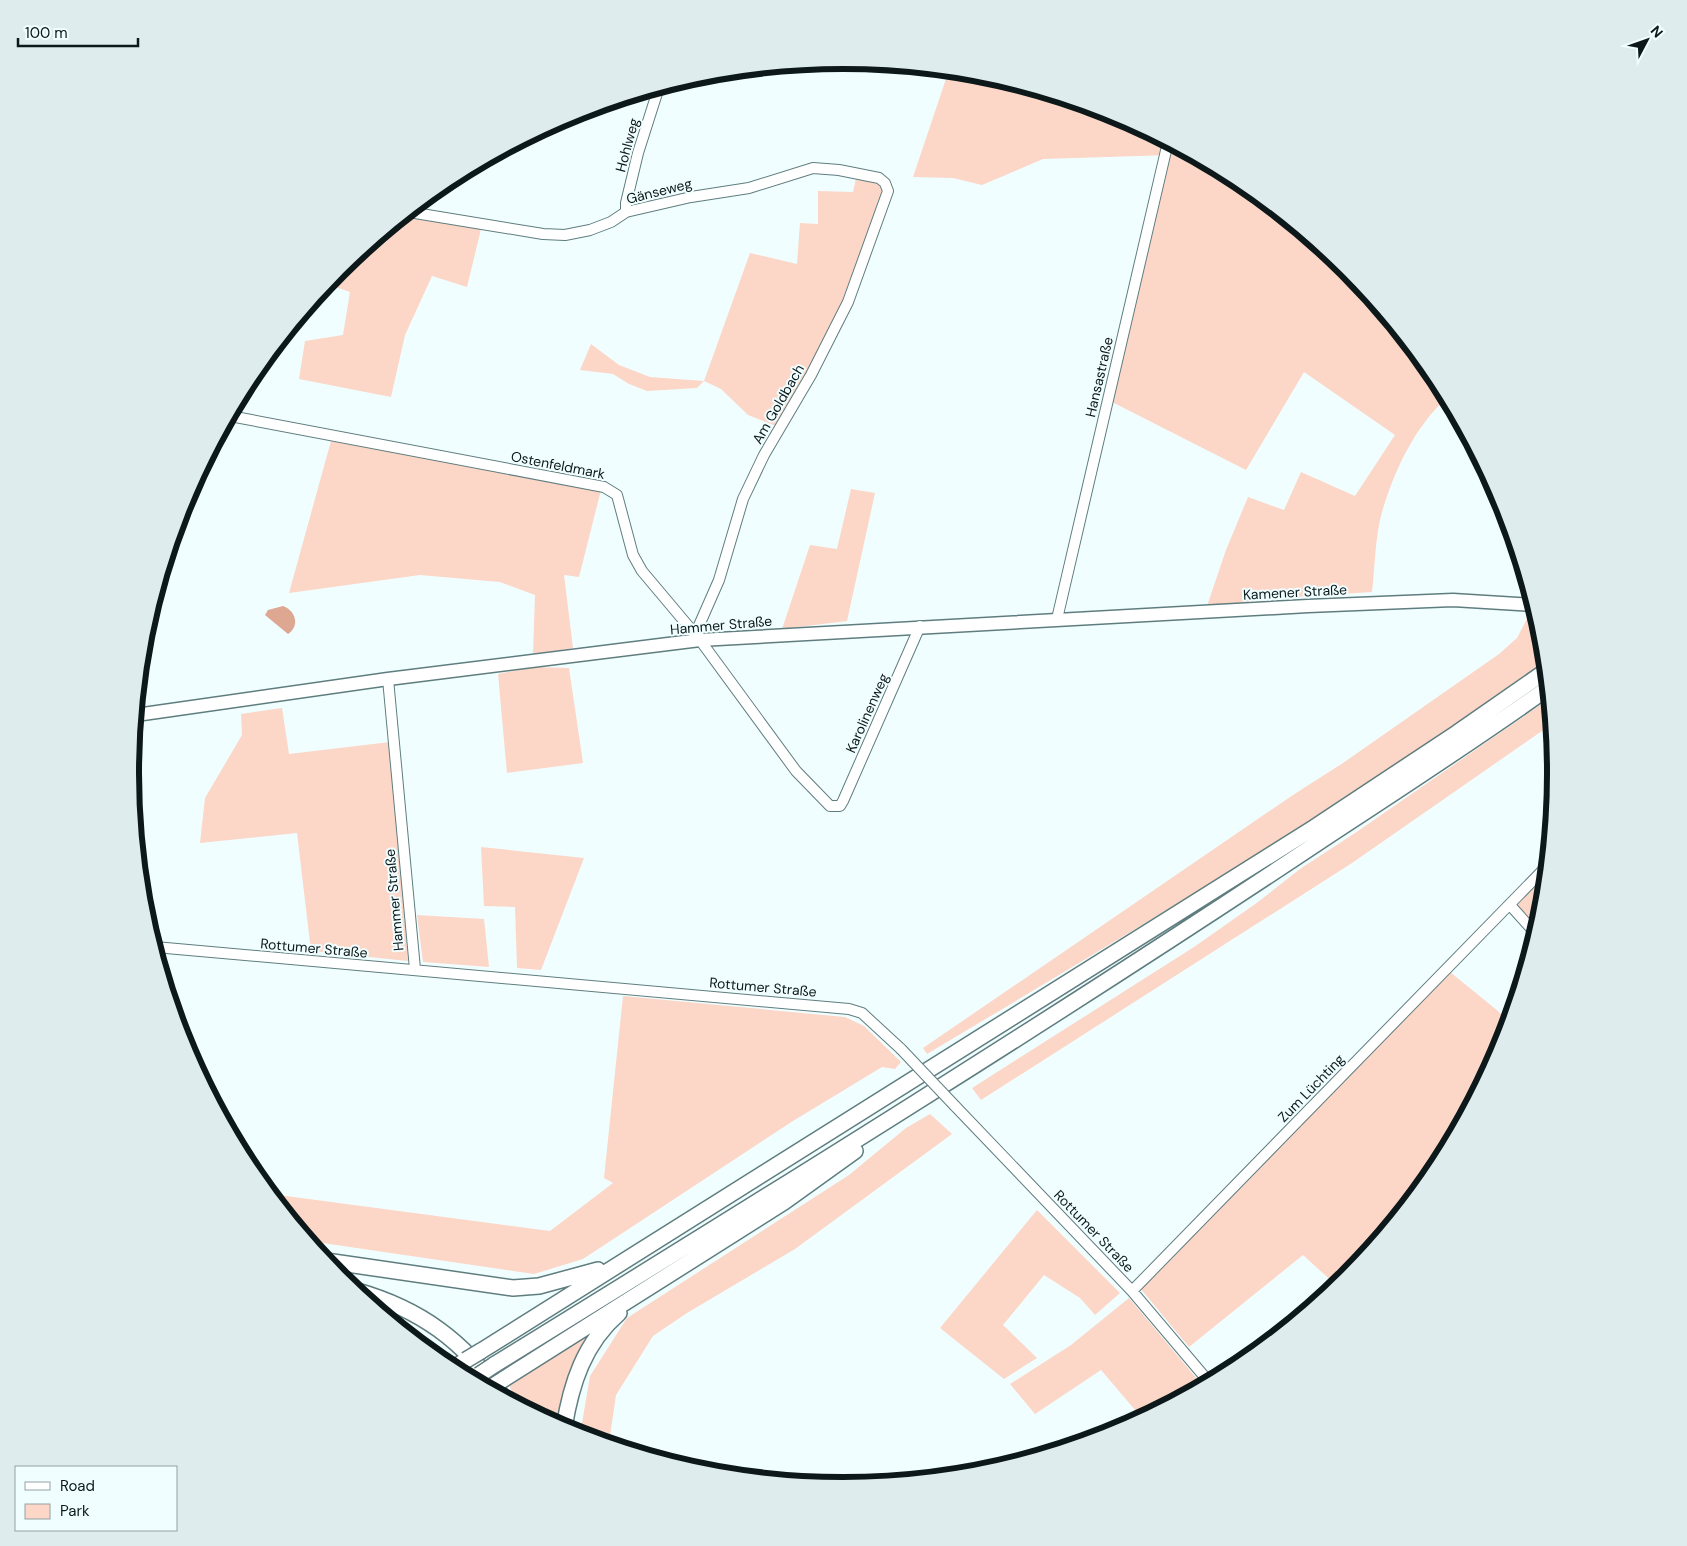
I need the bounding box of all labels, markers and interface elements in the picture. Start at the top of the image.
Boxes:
scale bar [18,15,138,47]
north arrow [1622,15,1672,65]
text: N [1647,22,1667,41]
text: 100 m [25,23,68,43]
street label: Hohlweg [611,116,643,174]
street label: Gänseweg [624,174,694,208]
street label: Hansastraße [1081,335,1117,419]
street label: Am Goldbach [748,361,808,447]
street label: Ostenfeldmark [509,447,607,483]
street label: Kamener Straße [1242,580,1348,604]
street label: Hammer Straße [669,612,773,638]
street label: Karolinenweg [841,670,893,756]
street label: Hammer Straße [381,848,407,952]
street label: Rottumer Straße [260,934,368,962]
street label: Rottumer Straße [709,973,817,1001]
street label: Zum Lüchting [1274,1050,1348,1126]
street label: Rottumer Straße [1050,1186,1138,1276]
legend [15,1466,178,1531]
text: Road [60,1476,95,1496]
text: Park [60,1501,90,1521]

